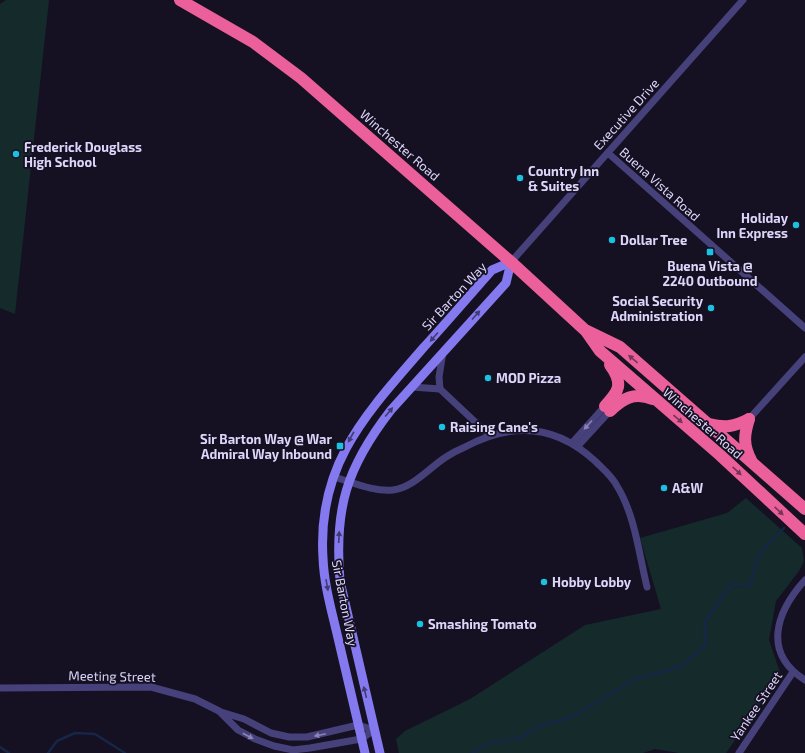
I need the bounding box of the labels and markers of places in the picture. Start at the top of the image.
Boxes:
place label: Frederick Douglass High School [24,139,142,170]
marker: Frederick Douglass High School [11,149,21,159]
place label: Country Inn & Suites [528,163,599,194]
marker: Country Inn & Suites [515,173,525,183]
place label: Holiday Inn Express [717,210,789,241]
marker: Holiday Inn Express [791,220,801,230]
place label: Dollar Tree [620,232,687,248]
marker: Dollar Tree [607,235,617,245]
marker: Buena Vista @ 2240 Outbound [705,247,715,257]
place label: Buena Vista @ 2240 Outbound [662,258,758,289]
place label: Social Security Administration [611,293,704,324]
marker: Social Security Administration [706,303,716,313]
place label: MOD Pizza [496,370,561,386]
marker: MOD Pizza [483,373,493,383]
place label: Raising Cane's [450,419,538,435]
marker: Raising Cane's [437,422,447,432]
place label: Sir Barton Way @ War Admiral Way Inbound [200,431,332,462]
marker: Sir Barton Way @ War Admiral Way Inbound [335,441,345,451]
place label: A&W [672,480,703,496]
marker: A&W [659,483,669,493]
place label: Hobby Lobby [552,574,632,590]
marker: Hobby Lobby [539,577,549,587]
place label: Smashing Tomato [428,616,537,632]
marker: Smashing Tomato [415,619,425,629]

